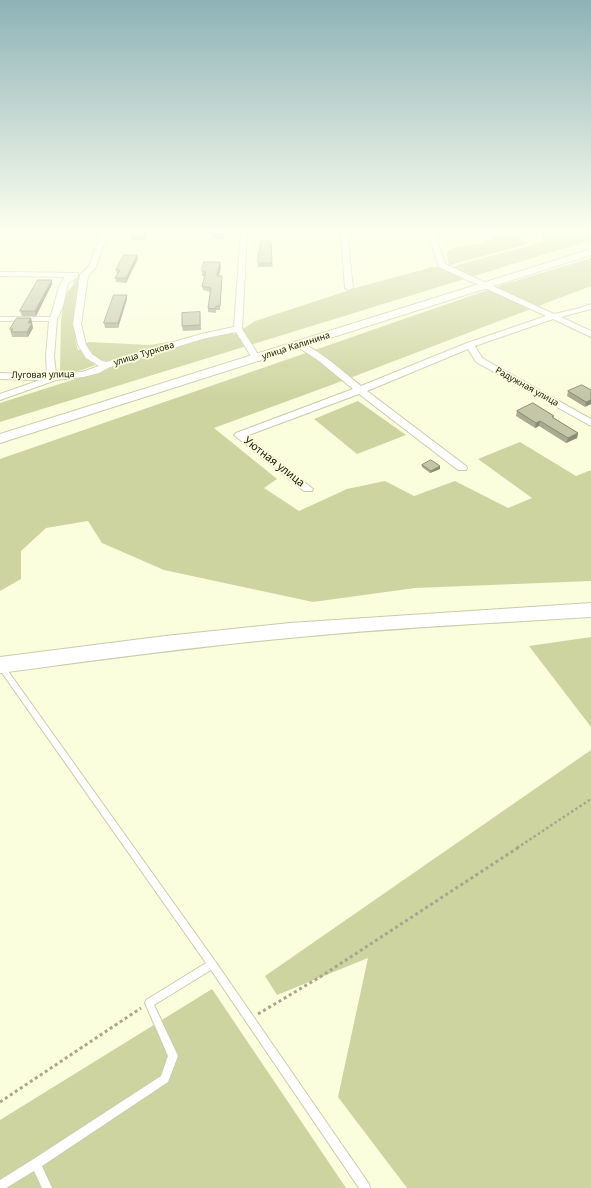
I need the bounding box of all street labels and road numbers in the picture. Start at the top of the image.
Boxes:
street label: улица Калинина [261,330,331,362]
street label: улица Туркова [112,340,176,368]
street label: Радужная улица [493,365,561,409]
street label: Луговая улица [11,369,75,381]
street label: Уютная улица [241,434,307,490]

